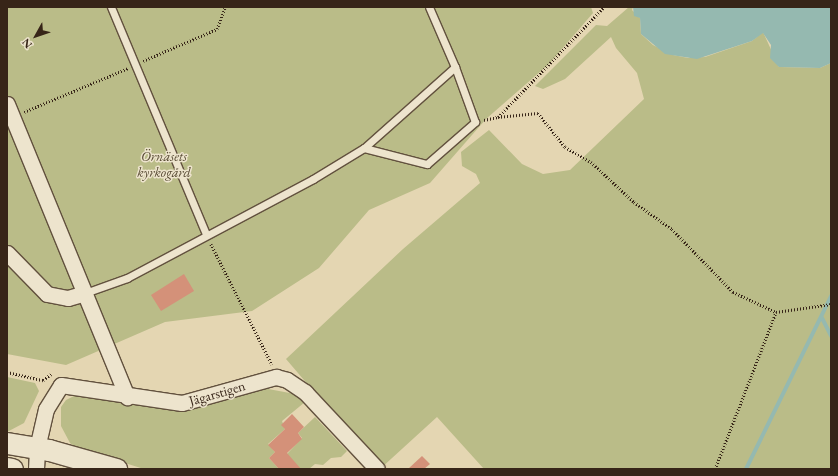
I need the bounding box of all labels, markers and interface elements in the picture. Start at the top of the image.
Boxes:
north arrow [16,16,56,56]
text: N [19,36,35,52]
park label: Örnäsets kyrkogård [137,148,191,180]
street label: Jägarstigen [187,377,247,409]

